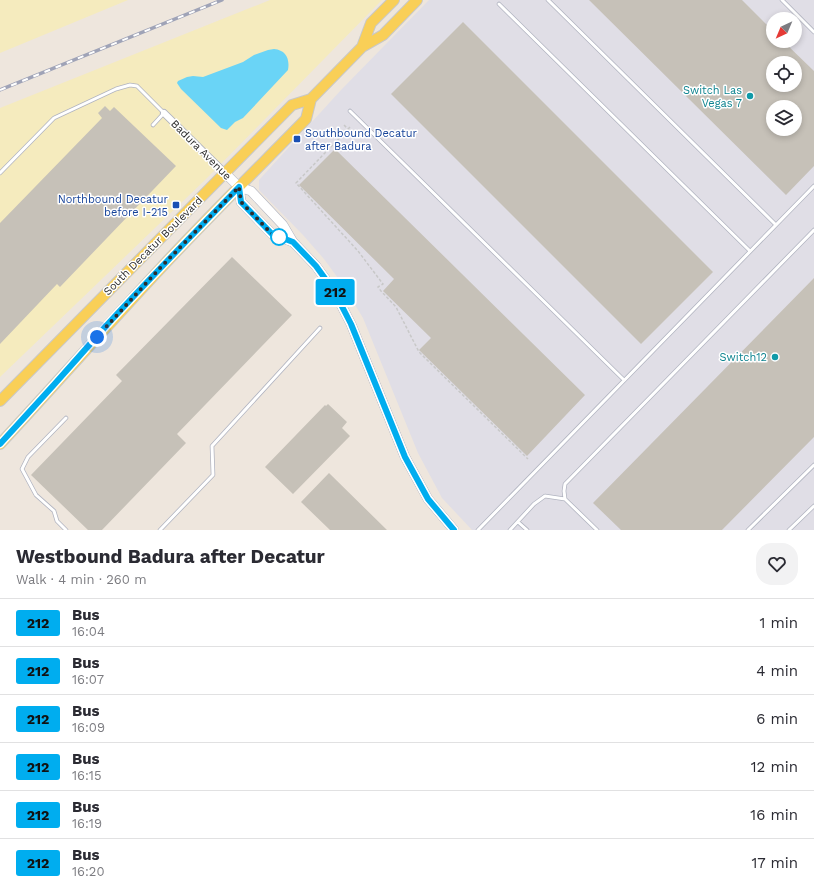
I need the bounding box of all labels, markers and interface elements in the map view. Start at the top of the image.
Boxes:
north arrow [766,12,802,48]
map controls [766,12,802,136]
button: locate [766,56,802,92]
place label: Switch Las Vegas 7 [683,84,742,110]
marker: Switch Las Vegas 7 [745,91,755,101]
button: layers [766,100,802,136]
street label: Badura Avenue [168,117,234,183]
place label: Southbound Decatur after Badura [305,127,417,153]
marker: Southbound Decatur after Badura [292,134,302,144]
place label: Northbound Decatur before I-215 [58,193,169,219]
street label: South Decatur Boulevard [101,194,205,298]
marker: Northbound Decatur before I-215 [171,200,181,210]
unlabelled marker [270,228,288,246]
line badge: 212 [312,279,358,305]
text: 212 [324,284,346,300]
your location [87,327,107,347]
place label: Switch12 [720,351,767,364]
marker: Switch12 [770,352,780,362]
button: heart [756,543,798,585]
text: Westbound Badura after Decatur [16,545,325,568]
text: Walk · 4 min · 260 m [16,572,147,587]
text: Bus [72,606,100,624]
text: 1 min [759,614,798,632]
text: 212 [27,615,49,631]
text: 16:04 [72,624,105,639]
text: Bus [72,654,100,672]
text: 4 min [756,662,798,680]
text: 212 [27,663,49,679]
text: 16:07 [72,672,104,687]
text: Bus [72,702,100,720]
text: 6 min [756,710,798,728]
text: 212 [27,711,49,727]
text: 16:09 [72,720,105,735]
text: Bus [72,750,100,768]
text: 12 min [751,758,798,776]
text: 212 [27,759,49,775]
text: 16:15 [72,768,101,783]
text: Bus [72,798,100,816]
text: 16 min [750,806,798,824]
text: 212 [27,807,49,823]
text: 16:19 [72,816,102,831]
text: Bus [72,846,100,864]
text: 17 min [751,854,798,872]
text: 212 [27,855,49,871]
text: 16:20 [72,864,105,879]

